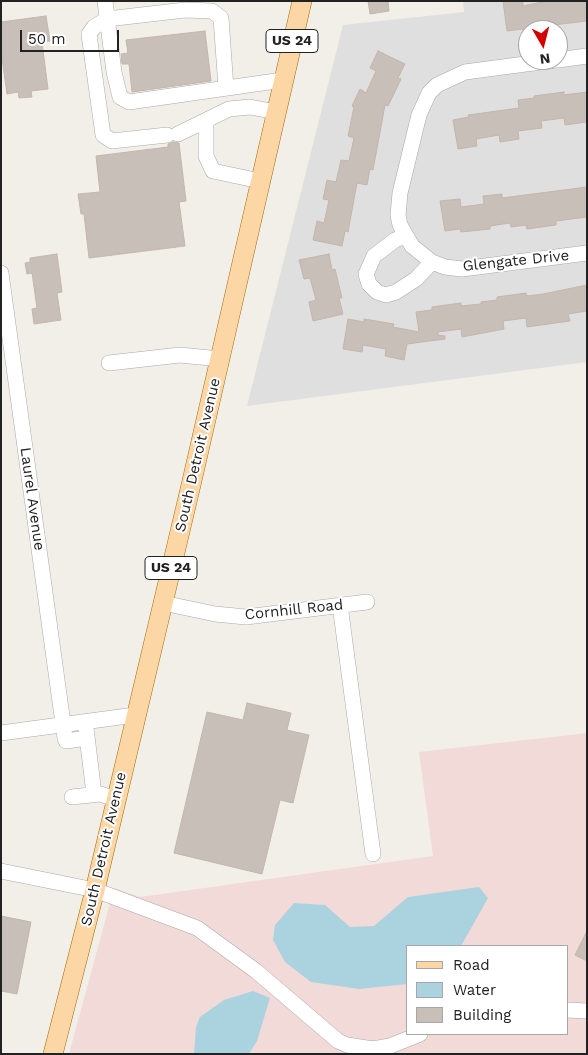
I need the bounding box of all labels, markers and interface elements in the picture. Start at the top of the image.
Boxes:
scale bar [22,20,121,52]
north arrow [518,20,568,70]
road number: US 24 [266,29,318,52]
text: 50 m [28,30,65,48]
text: N [539,50,551,68]
street label: Glengate Drive [462,246,570,276]
street label: South Detroit Avenue [172,376,224,534]
street label: Laurel Avenue [16,446,48,552]
road number: US 24 [145,556,197,580]
street label: Cornhill Road [244,596,344,624]
street label: South Detroit Avenue [78,770,130,928]
legend [406,945,568,1035]
text: Road [453,956,490,974]
text: Water [453,981,496,999]
text: Building [453,1006,511,1024]

